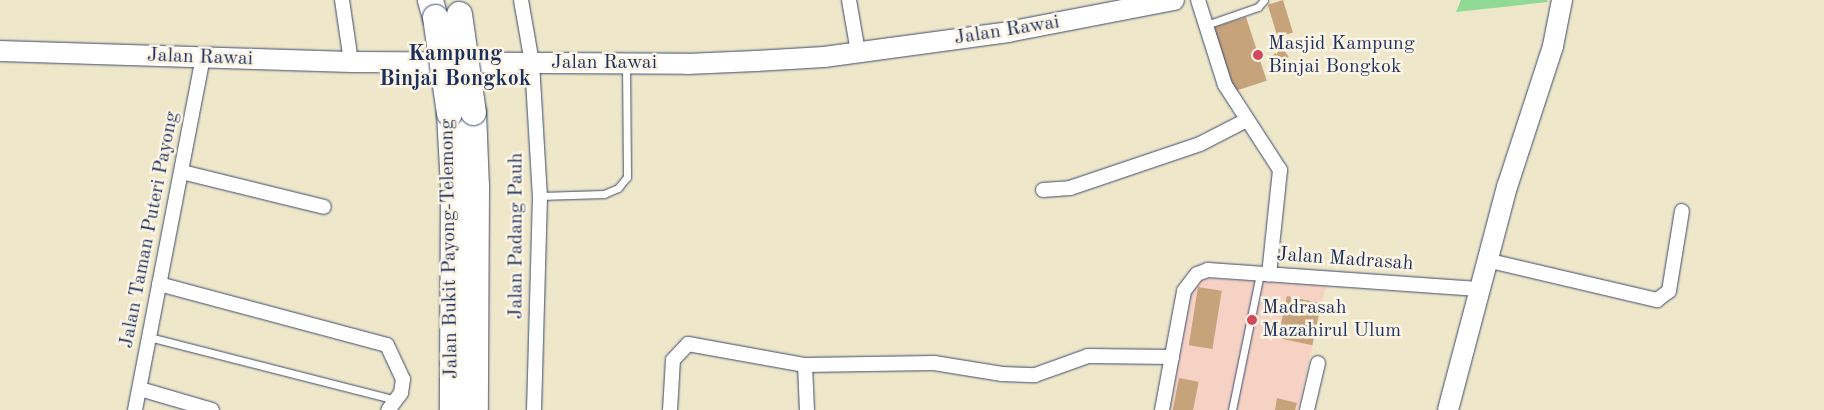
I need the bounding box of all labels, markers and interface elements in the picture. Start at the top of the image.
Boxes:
street label: Jalan Rawai [953,11,1061,51]
place label: Masjid Kampung Binjai Bongkok [1268,32,1415,79]
district label: Kampung Binjai Bongkok [379,41,531,92]
street label: Jalan Rawai [146,44,254,72]
marker: Masjid Kampung Binjai Bongkok [1252,49,1264,61]
street label: Jalan Rawai [551,51,657,75]
street label: Jalan Taman Puteri Payong [115,110,185,350]
street label: Jalan Bukit Payong-Telemong [436,119,464,379]
street label: Jalan Padang Pauh [505,153,529,319]
street label: Jalan Madrasah [1276,243,1414,277]
place label: Madrasah Mazahirul Ulum [1262,296,1401,343]
marker: Madrasah Mazahirul Ulum [1246,314,1258,326]

